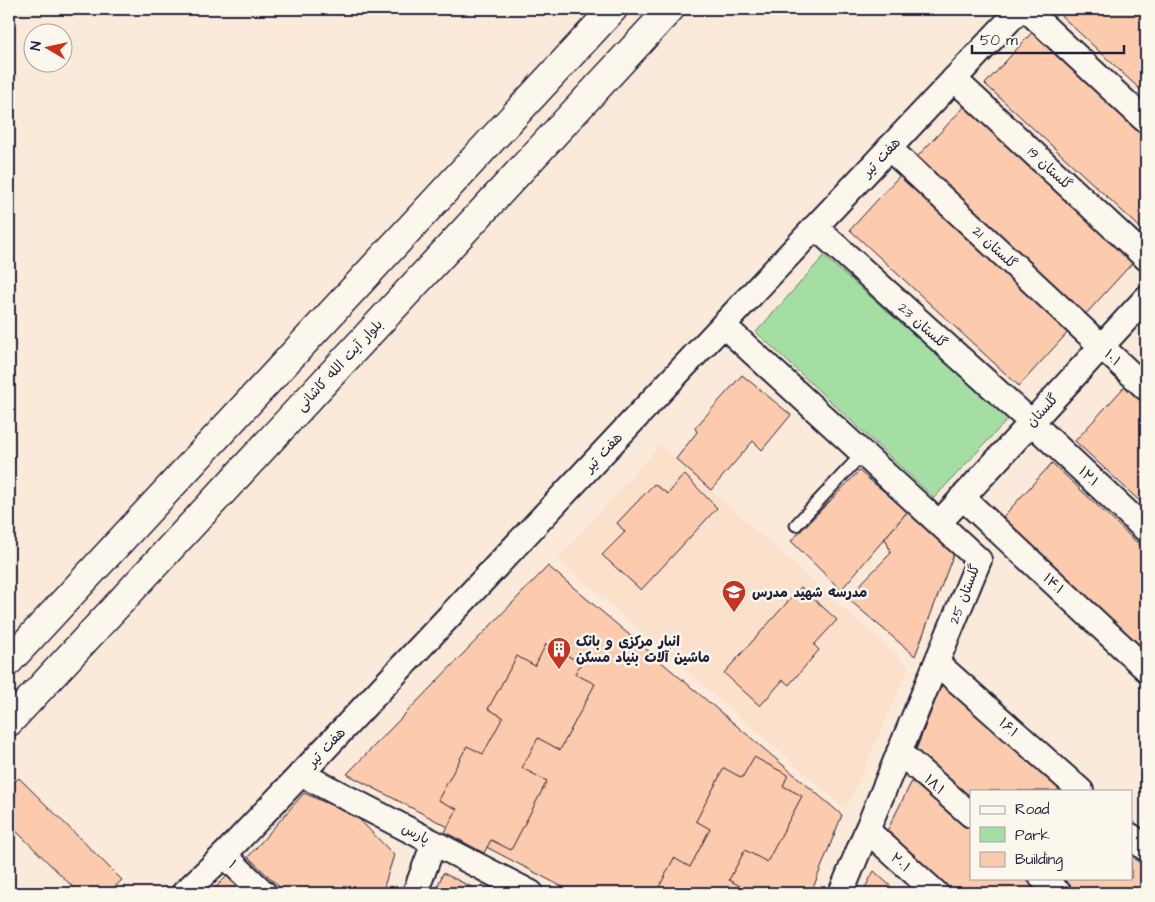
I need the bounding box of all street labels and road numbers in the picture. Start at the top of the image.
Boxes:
street label: هفت تیر [857,133,905,183]
street label: گلستان 19 [1023,143,1076,195]
street label: گلستان 21 [968,222,1021,274]
street label: گلستان 23 [893,298,951,353]
street label: بلوار آیت الله کاشانی [292,315,388,416]
street label: ۱۰.۱ [1099,345,1125,371]
street label: گلستان [1022,390,1063,432]
street label: هفت تیر [579,428,627,478]
street label: ۱۲.۱ [1074,462,1103,491]
street label: گلستان 25 [944,562,986,627]
street label: ۱۴.۱ [1038,569,1068,599]
street label: ۱۶.۱ [994,713,1023,742]
street label: هفت تیر [302,723,350,773]
street label: ۱۸.۱ [919,770,949,800]
street label: پارس [398,818,433,849]
street label: ۲۰.۱ [886,848,915,877]
street label: ۱ [224,856,241,874]

